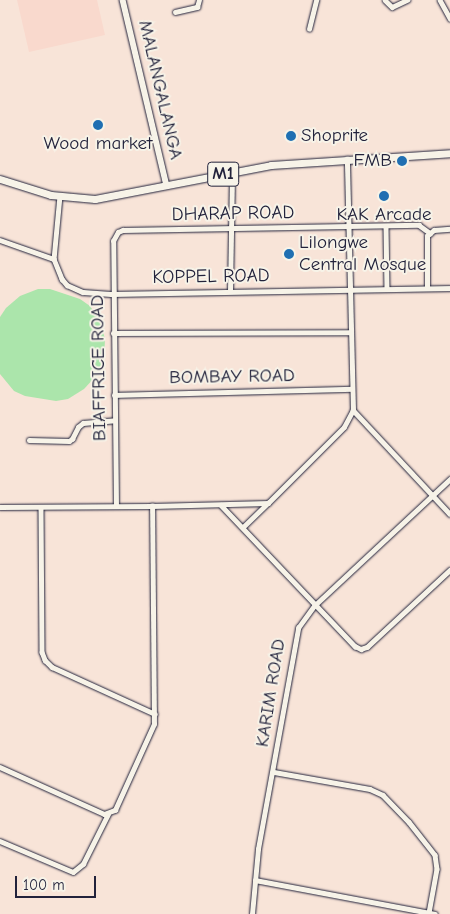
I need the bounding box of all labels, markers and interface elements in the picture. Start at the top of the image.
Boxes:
street label: MALANGALANGA [133,18,187,162]
marker: Wood market [92,119,104,131]
place label: Shoprite [301,125,368,147]
marker: Shoprite [285,130,297,142]
place label: Wood market [43,133,153,155]
place label: FMB [354,150,392,172]
marker: FMB [396,155,408,167]
road number: M1 [207,158,239,190]
marker: KAK Arcade [378,190,390,202]
street label: DHARAP ROAD [172,202,294,226]
place label: KAK Arcade [336,204,432,226]
place label: Lilongwe Central Mosque [299,232,426,276]
marker: Lilongwe Central Mosque [283,248,295,260]
street label: KOPPEL ROAD [152,265,270,289]
street label: BIAFFRICE ROAD [86,295,112,441]
street label: BOMBAY ROAD [169,365,295,389]
street label: KARIM ROAD [251,637,291,749]
scale bar [18,866,99,898]
text: 100 m [23,876,65,894]

